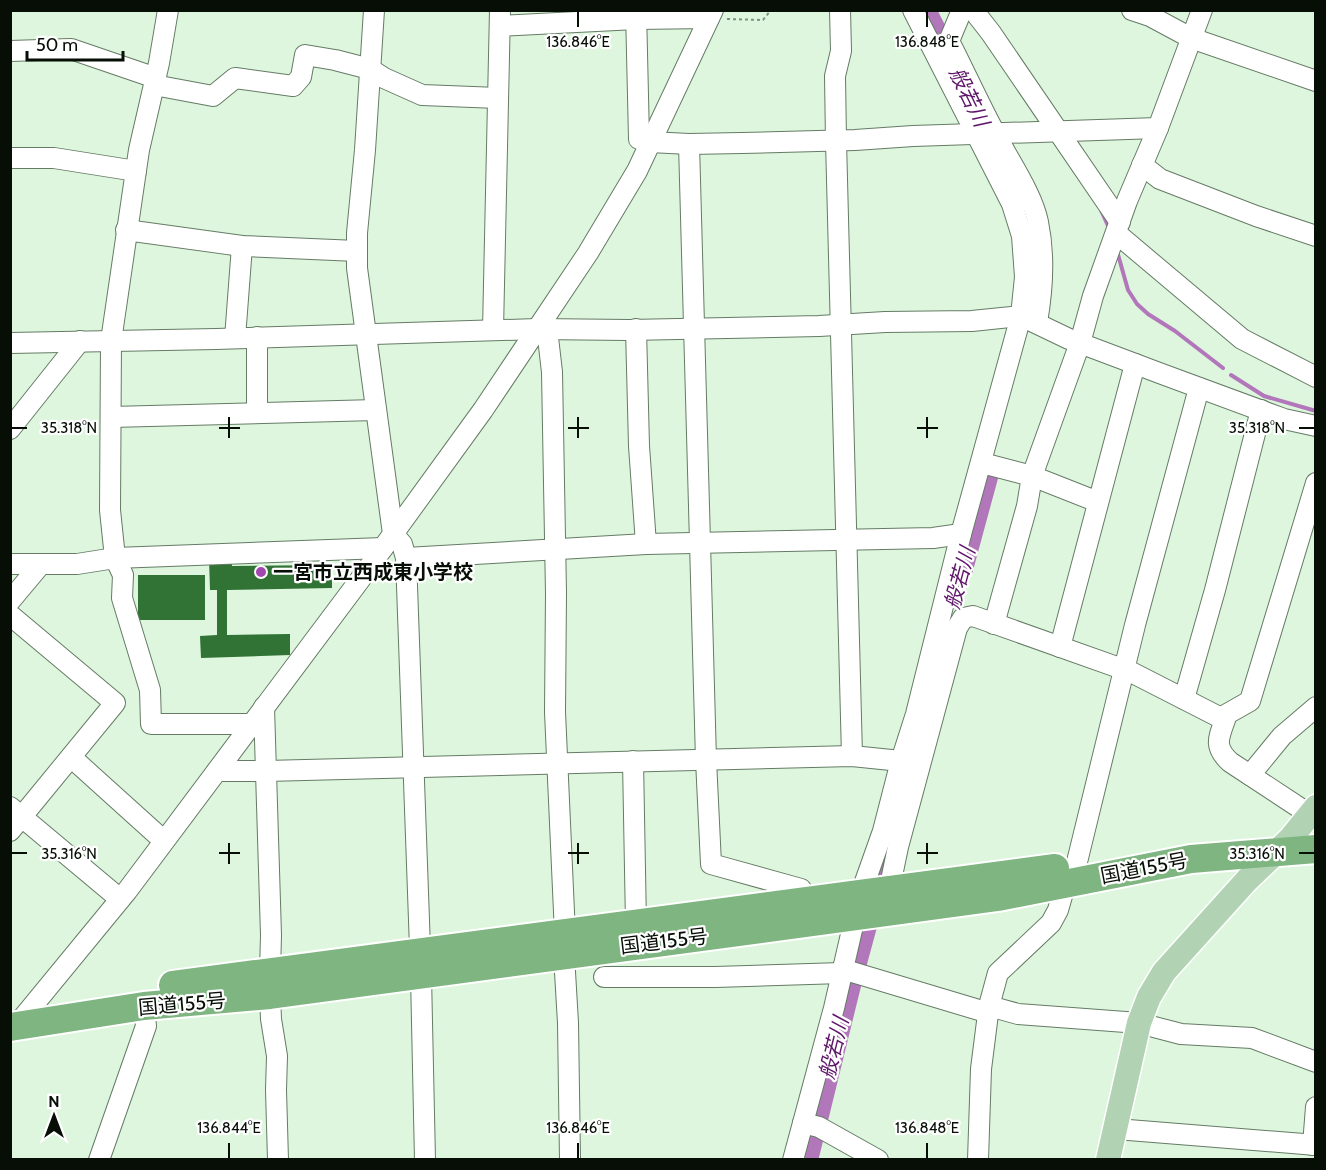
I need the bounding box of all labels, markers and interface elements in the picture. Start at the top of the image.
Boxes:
scale bar [27,24,123,62]
text: 136.846°E [546,33,610,51]
text: 136.848°E [895,33,959,51]
text: 50 m [36,34,78,56]
water label: 般若川 [944,63,995,132]
text: 35.318°N [41,419,97,437]
text: 35.318°N [1229,419,1285,437]
water label: 般若川 [939,542,980,612]
place label: 一宮市立西成東小学校 [273,560,473,584]
marker: 一宮市立西成東小学校 [254,565,268,579]
text: 35.316°N [41,845,97,863]
text: 35.316°N [1229,845,1285,863]
street label: 国道155号 [1098,848,1190,888]
street label: 国道155号 [619,924,709,958]
street label: 国道155号 [137,988,227,1020]
water label: 般若川 [814,1012,854,1081]
north arrow [24,1086,84,1146]
text: N [48,1092,60,1111]
text: 136.844°E [197,1119,261,1137]
text: 136.846°E [546,1119,610,1137]
text: 136.848°E [895,1119,959,1137]

